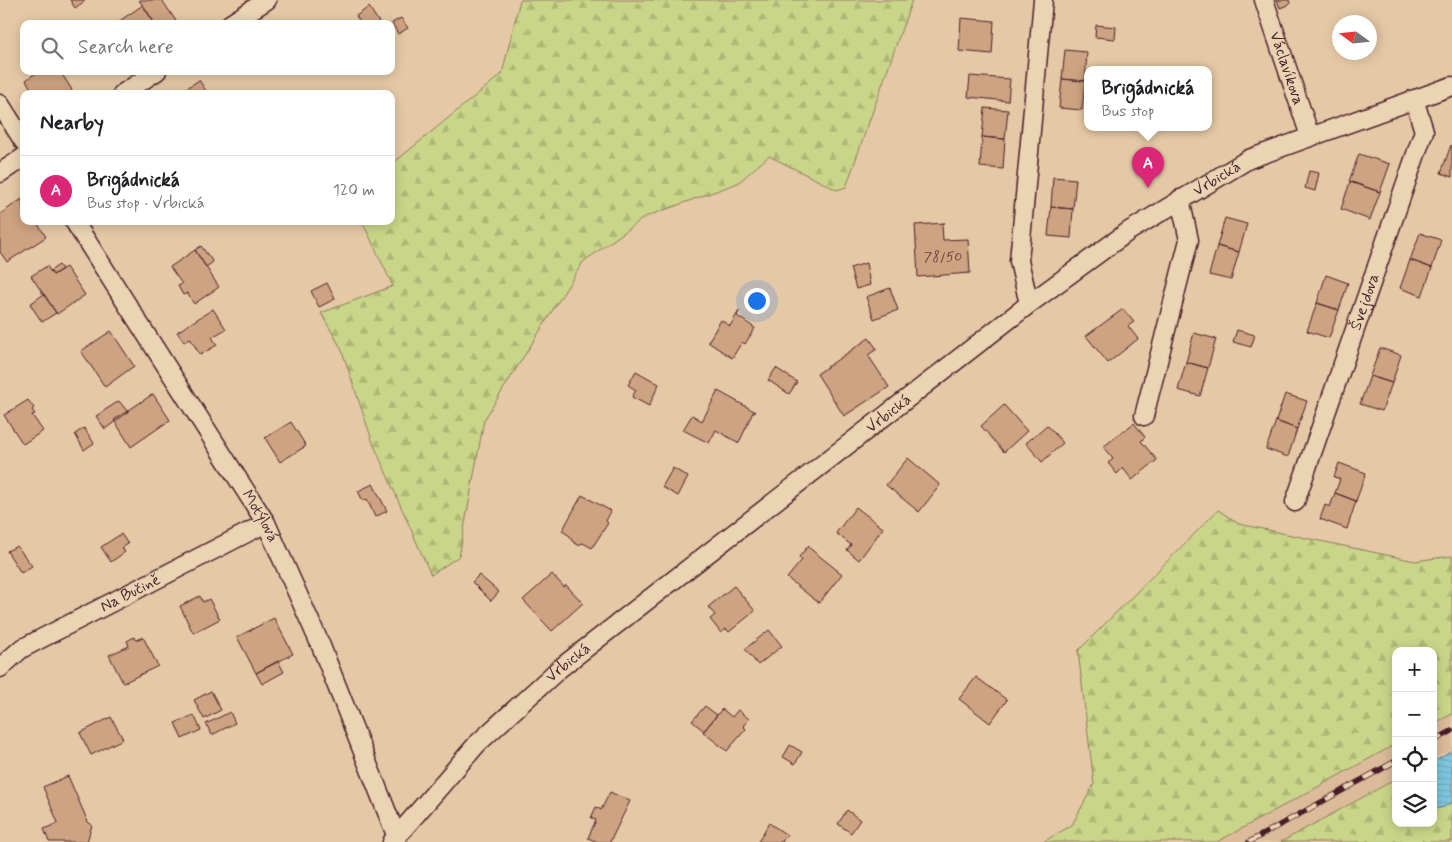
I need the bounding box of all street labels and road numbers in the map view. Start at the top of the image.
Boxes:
street label: Václavíkova [1265,29,1309,108]
street label: Vrbická [1189,156,1245,201]
street label: Švejdova [1345,270,1384,333]
street label: Vrbická [861,389,916,437]
street label: Motýlová [237,486,284,545]
street label: Na Bučině [97,569,164,617]
street label: Vrbická [541,638,595,687]

